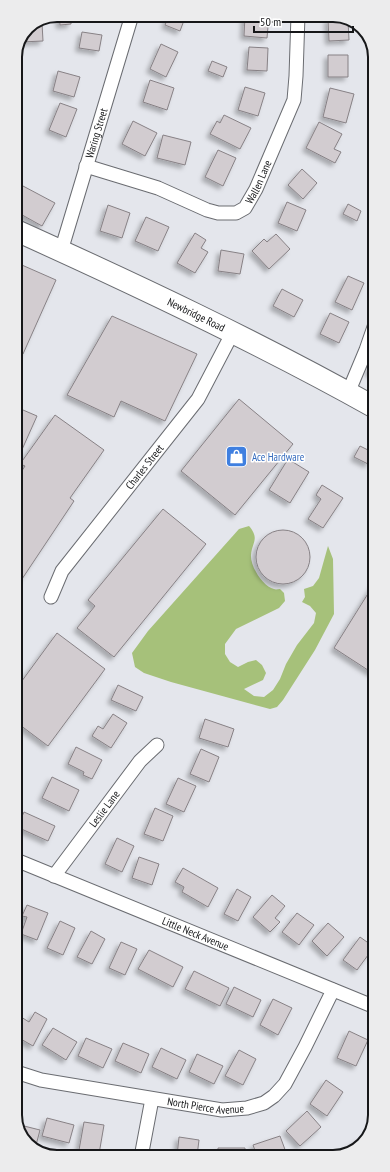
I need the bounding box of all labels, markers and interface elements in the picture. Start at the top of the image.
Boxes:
scale bar [254,8,353,34]
text: 50 m [260,14,281,29]
street label: Waring Street [82,106,111,160]
street label: Wallen Lane [242,158,275,206]
street label: Newbridge Road [165,295,228,335]
street label: Charles Street [122,442,166,492]
shop icon: Ace Hardware [224,444,250,470]
place label: Ace Hardware [252,450,305,464]
street label: Leslie Lane [86,787,123,830]
street label: Little Neck Avenue [160,914,231,954]
street label: North Pierce Avenue [166,1094,245,1117]

